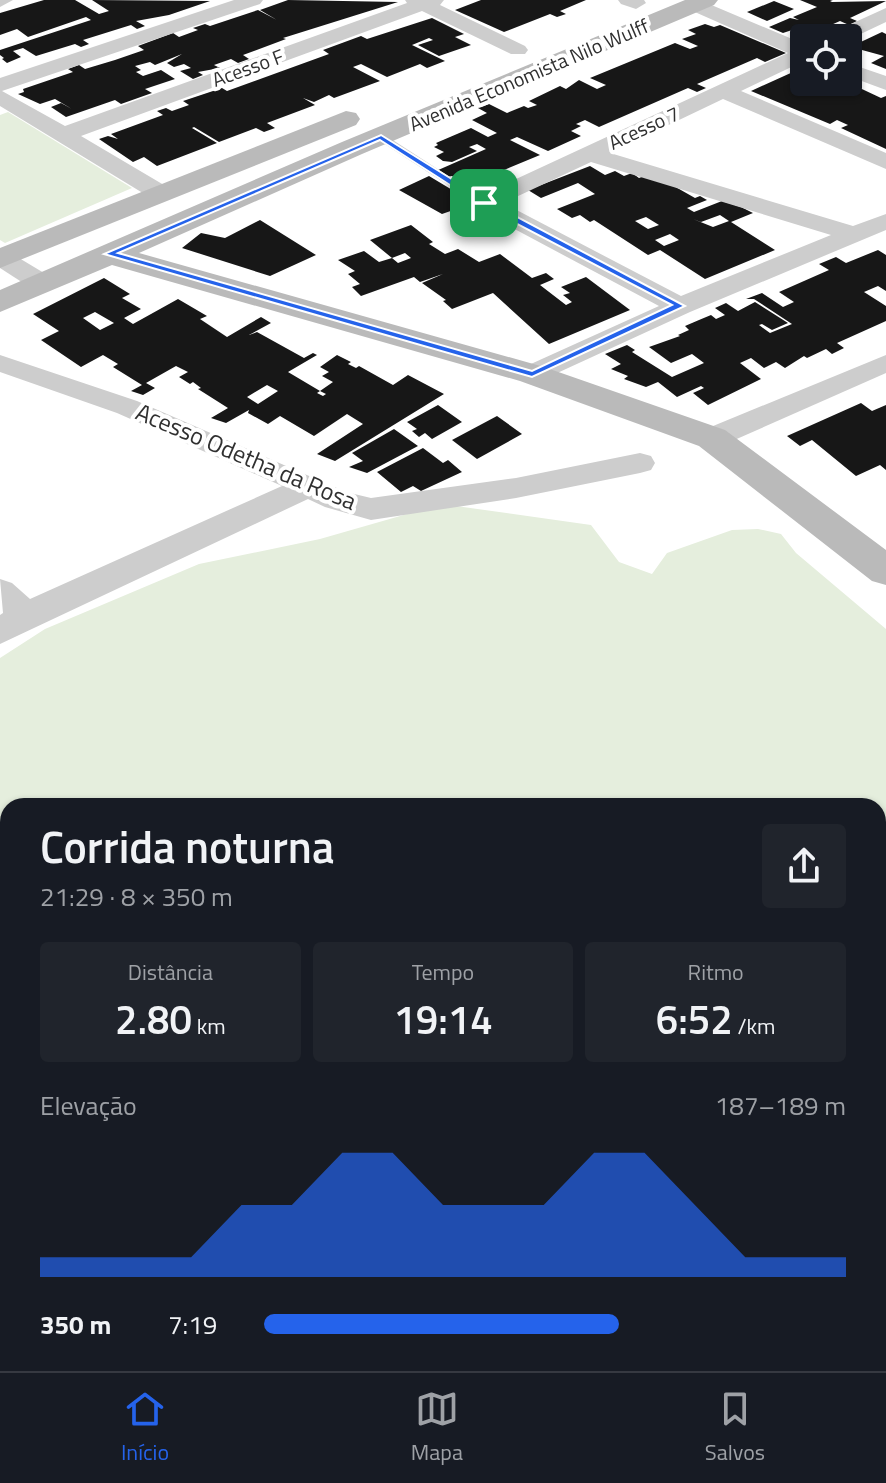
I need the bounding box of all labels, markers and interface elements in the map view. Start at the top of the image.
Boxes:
street label: Avenida Economista Nilo Wulff [404,10,654,139]
map controls [790,24,862,96]
button: locate [790,24,862,96]
street label: Acesso F [207,40,288,95]
street label: Acesso 7 [603,98,684,157]
pin [450,169,518,237]
icon: arrive [462,181,506,225]
street label: Acesso Odetha da Rosa [131,393,362,519]
text: Corrida noturna [40,813,334,880]
button: share [762,824,846,908]
text: 21:29 · 8 × 350 m [40,877,233,916]
text: Distância [128,955,213,989]
text: Tempo [412,955,474,989]
text: Ritmo [688,955,744,989]
text: 2.80 [115,989,192,1050]
text: 19:14 [393,989,493,1050]
text: 6:52 [656,989,733,1050]
text: km [192,1009,226,1043]
text: /km [733,1009,775,1043]
text: Elevação [40,1086,137,1125]
text: 187–189 m [715,1086,846,1125]
text: 350 m [40,1305,111,1344]
text: 7:19 [168,1305,217,1344]
tab: Início [121,1387,169,1469]
tab: Mapa [411,1387,463,1469]
tab: Salvos [705,1387,765,1469]

